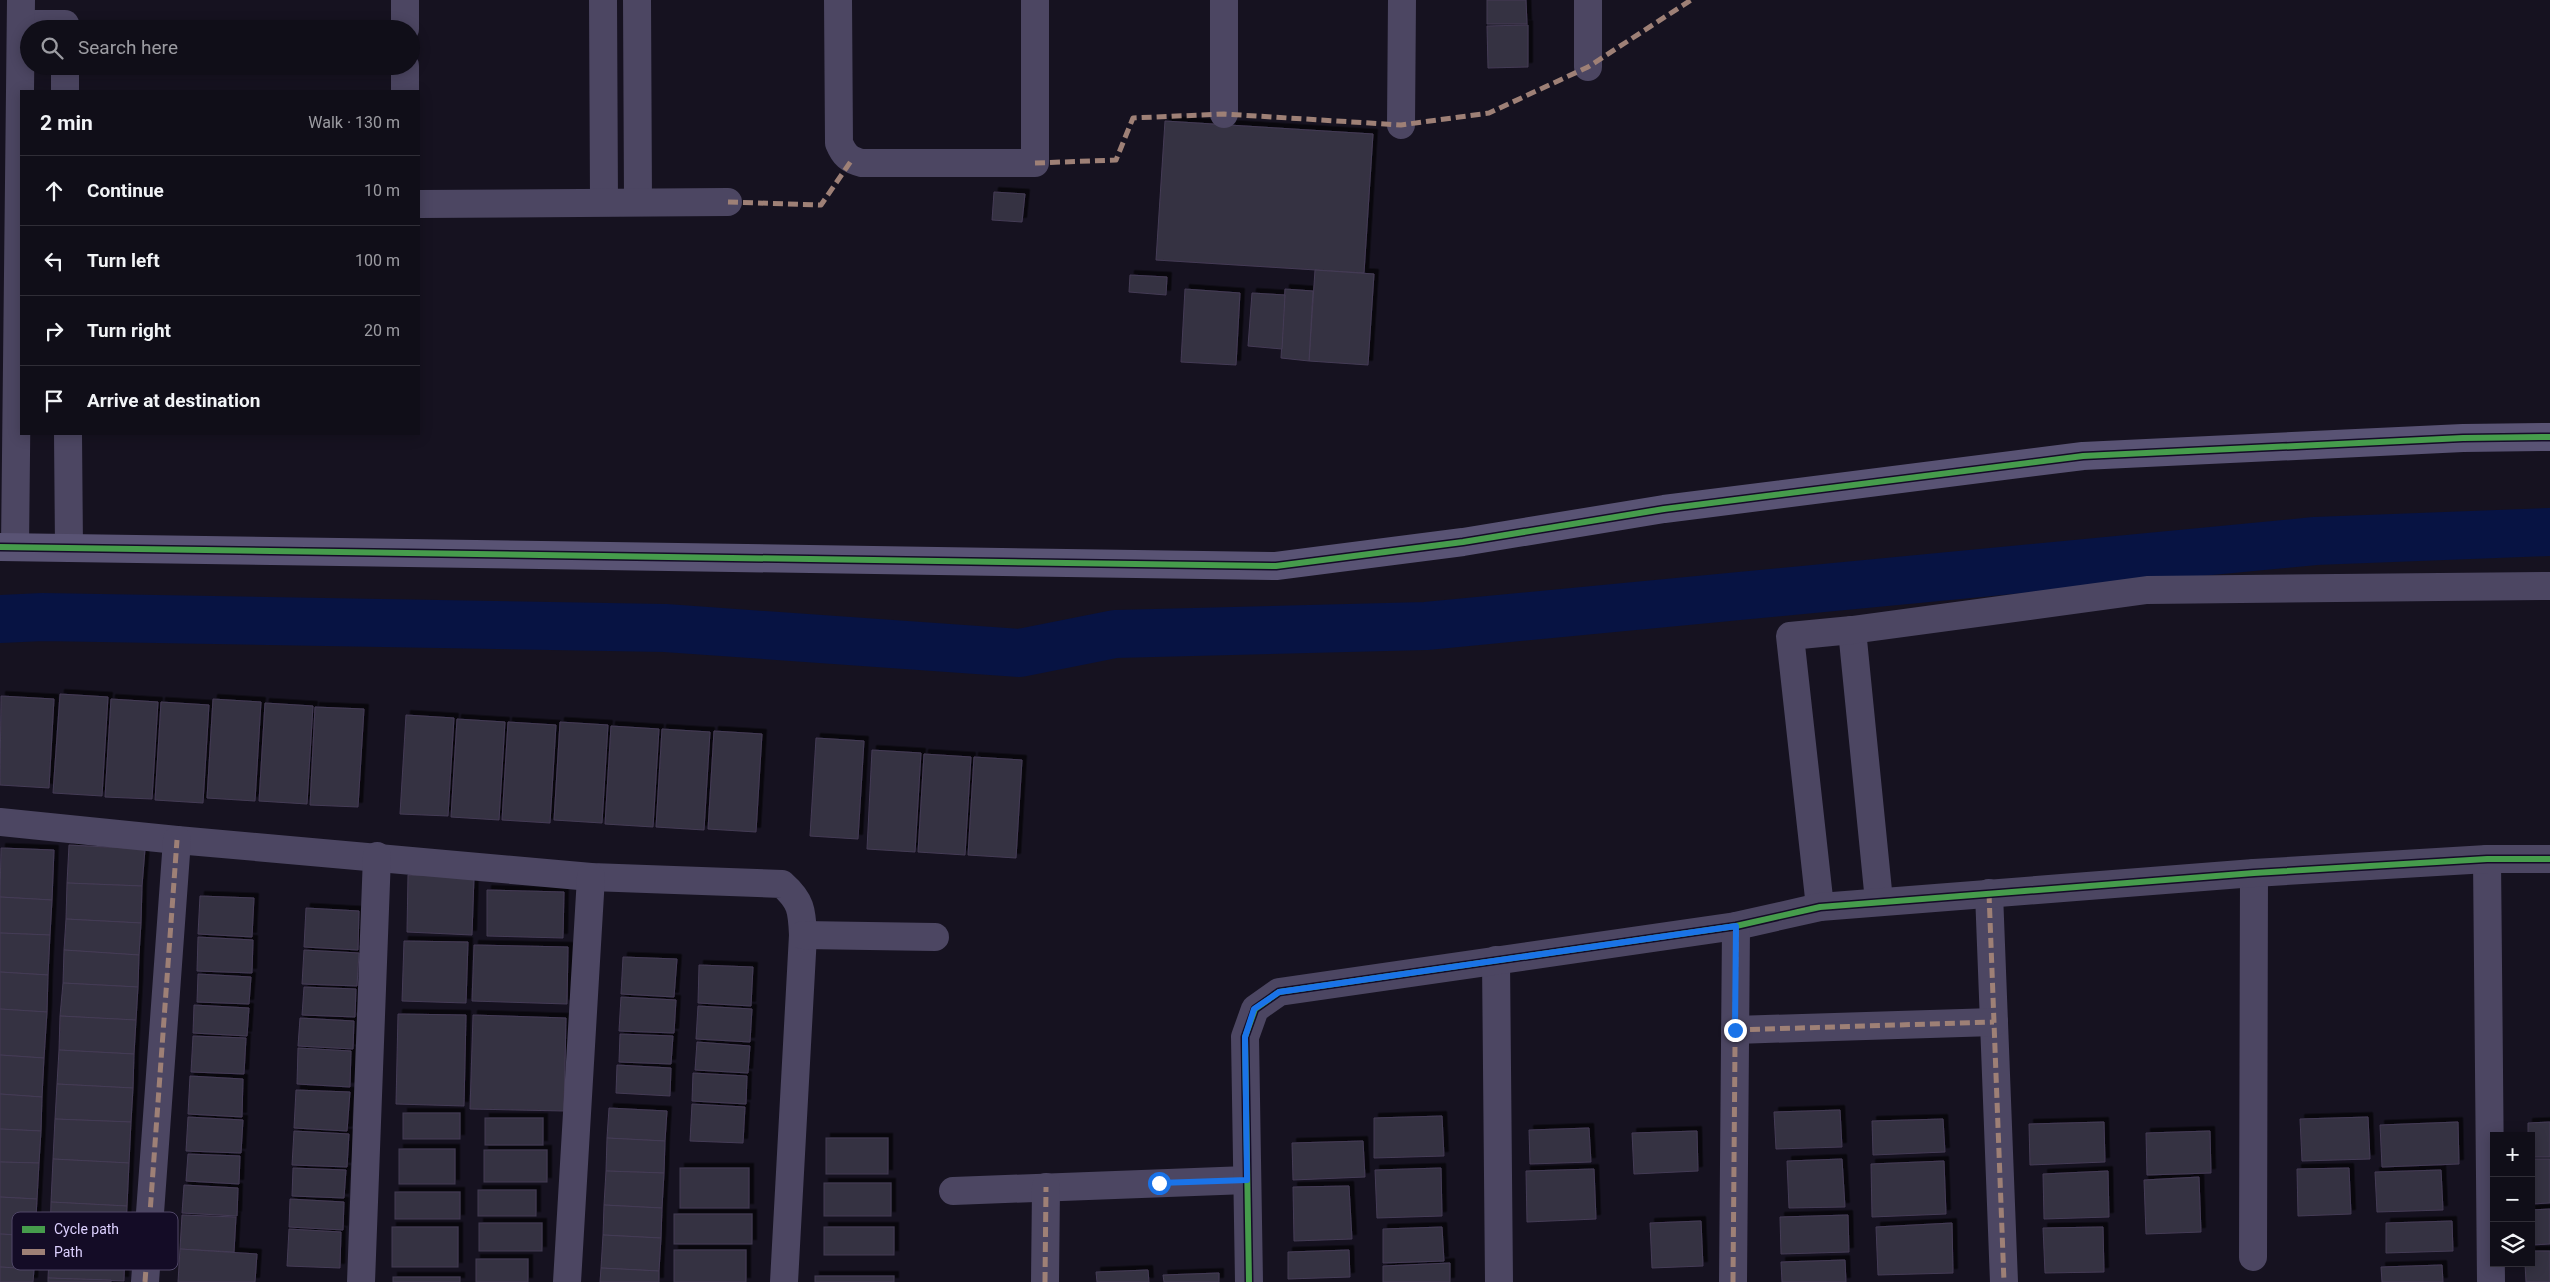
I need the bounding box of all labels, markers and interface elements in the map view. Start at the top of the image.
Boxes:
search box [20,20,420,75]
icon: search [38,34,66,62]
text: Search here [78,36,178,59]
text: 2 min [40,111,93,135]
text: Walk · 130 m [308,113,400,132]
icon: ahead [40,177,68,205]
text: Continue [87,179,164,202]
text: 10 m [364,181,400,200]
icon: left [40,247,68,275]
text: Turn left [87,249,160,272]
text: 100 m [355,251,400,270]
icon: right [40,317,68,345]
text: Turn right [87,319,171,342]
text: 20 m [364,321,400,340]
icon: arrive [40,387,68,415]
text: Arrive at destination [87,389,260,412]
route end [1724,1019,1747,1042]
map controls [2490,1132,2535,1267]
button: + [2490,1132,2535,1177]
route start [1148,1172,1171,1195]
button: − [2490,1177,2535,1222]
legend [12,1212,178,1270]
text: Cycle path [54,1221,119,1237]
button: layers [2490,1222,2535,1267]
text: Path [54,1244,83,1260]

